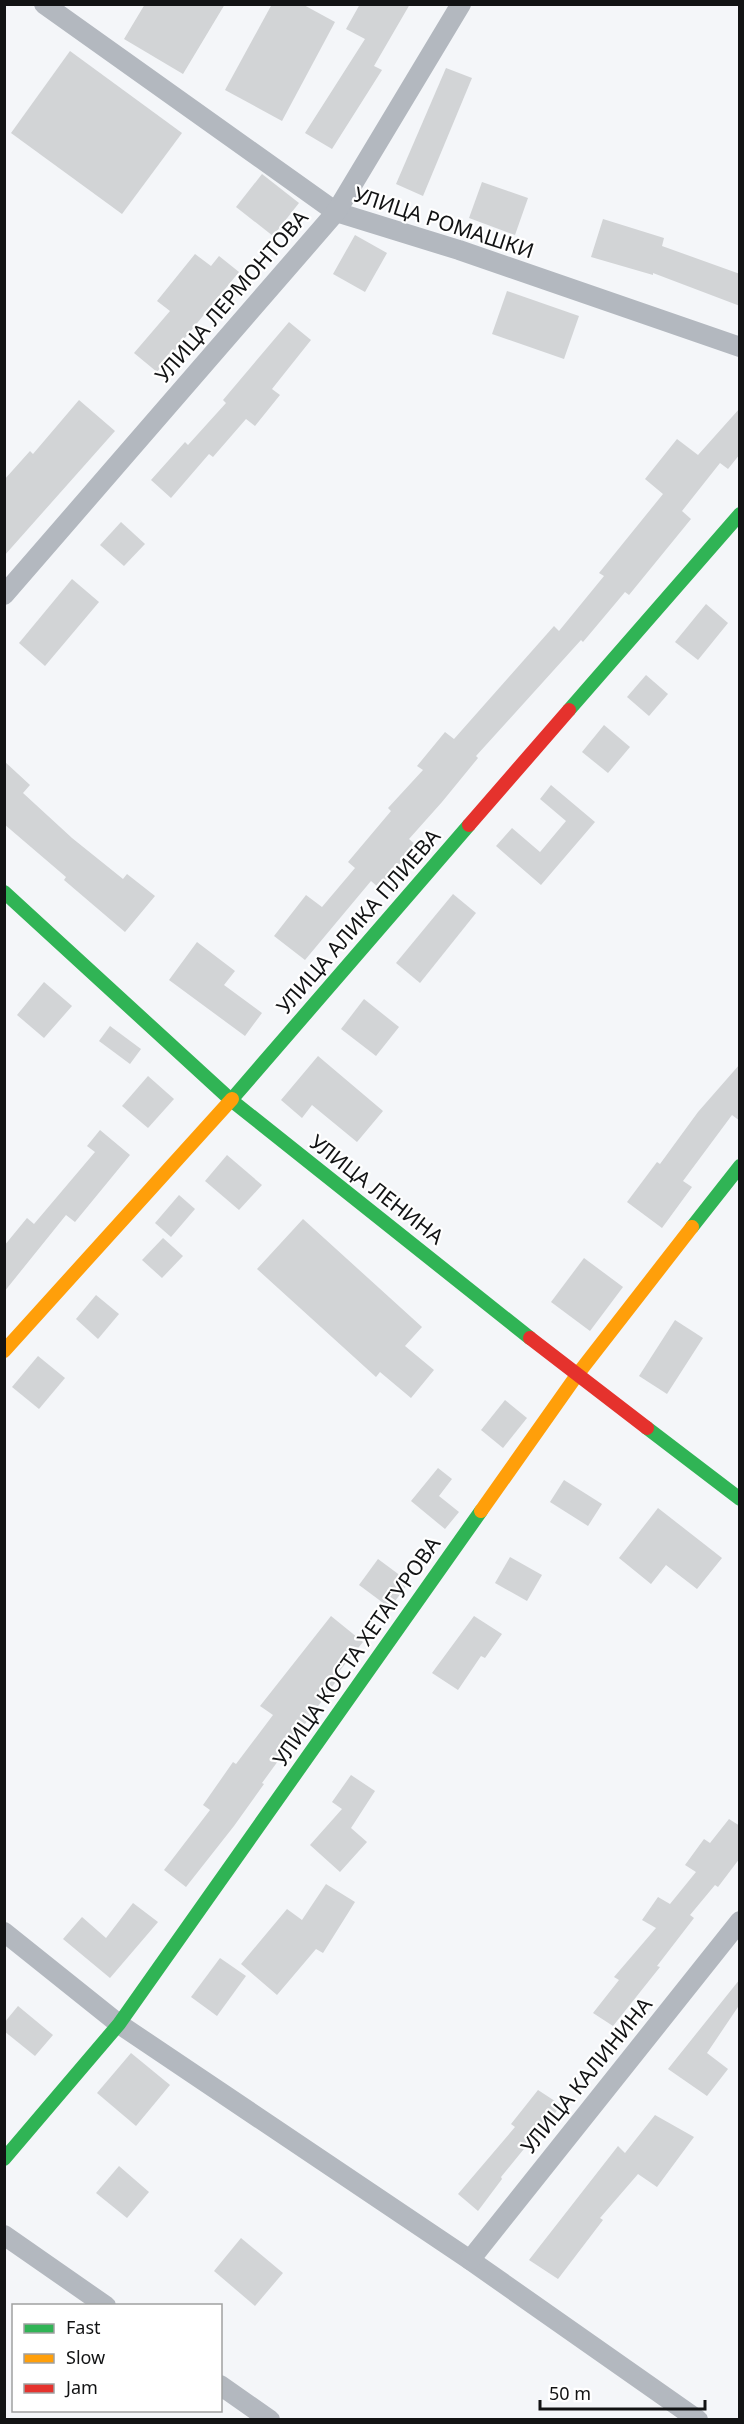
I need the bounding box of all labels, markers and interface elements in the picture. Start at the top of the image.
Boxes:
street label: УЛИЦА РОМАШКИ [350,180,538,264]
street label: УЛИЦА ЛЕРМОНТОВА [148,203,314,388]
street label: УЛИЦА АЛИКА ПЛИЕВА [270,822,447,1019]
street label: УЛИЦА ЛЕНИНА [304,1128,450,1251]
street label: УЛИЦА КОСТА ХЕТАГУРОВА [266,1530,446,1771]
street label: УЛИЦА КАЛИНИНА [514,1991,658,2159]
legend [12,2304,222,2412]
text: Fast [66,2315,101,2339]
text: Slow [66,2345,105,2369]
scale bar [540,2373,705,2411]
text: Jam [64,2375,98,2399]
text: 50 m [549,2381,591,2405]

